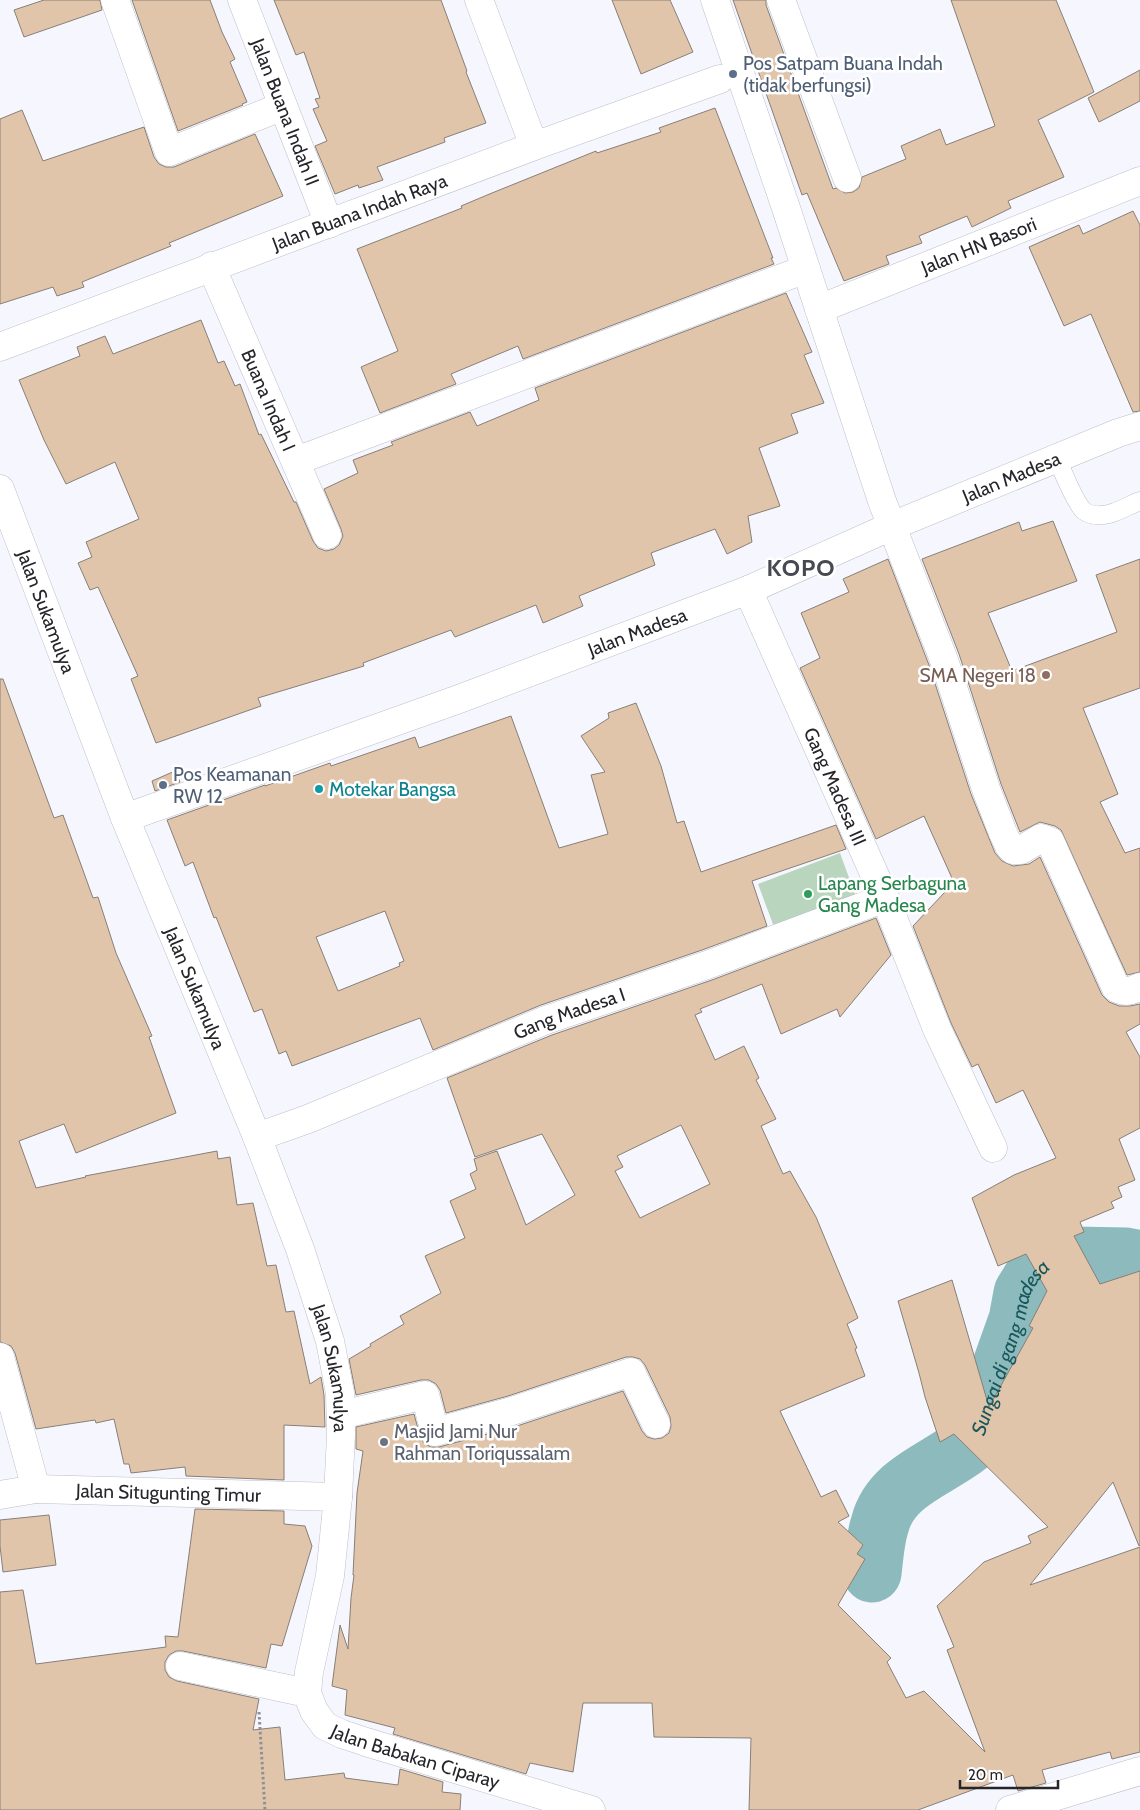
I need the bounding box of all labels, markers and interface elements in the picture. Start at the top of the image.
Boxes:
street label: Jalan Buana Indah II [246,34,324,189]
place label: Pos Satpam Buana Indah (tidak berfungsi) [743,52,943,97]
marker: Pos Satpam Buana Indah (tidak berfungsi) [727,68,739,80]
street label: Jalan Buana Indah Raya [268,168,450,255]
street label: Jalan HN Basori [917,212,1040,279]
street label: Buana Indah I [237,346,301,455]
street label: Jalan Madesa [958,446,1064,508]
street label: Jalan Sukamulya [12,545,80,676]
district label: KOPO [766,553,836,582]
street label: Jalan Madesa [584,603,690,661]
place label: SMA Negeri 18 [919,664,1036,687]
marker: SMA Negeri 18 [1040,669,1052,681]
street label: Gang Madesa III [799,724,872,849]
place label: Pos Keamanan RW 12 [173,763,291,808]
place label: Motekar Bangsa [329,778,456,801]
marker: Pos Keamanan RW 12 [157,779,169,791]
marker: Motekar Bangsa [313,783,325,795]
place label: Lapang Serbaguna Gang Madesa [818,872,966,917]
marker: Lapang Serbaguna Gang Madesa [802,888,814,900]
street label: Jalan Sukamulya [159,922,231,1053]
street label: Gang Madesa I [510,982,628,1044]
water label: Sungai di gang madesa [966,1255,1054,1438]
street label: Jalan Sukamulya [307,1300,353,1433]
place label: Masjid Jami Nur Rahman Toriqussalam [394,1420,570,1465]
marker: Masjid Jami Nur Rahman Toriqussalam [378,1436,390,1448]
street label: Jalan Situgunting Timur [75,1479,261,1506]
street label: Jalan Babakan Ciparay [327,1719,503,1793]
scale bar [960,1758,1058,1790]
text: 20 m [968,1766,1003,1784]

